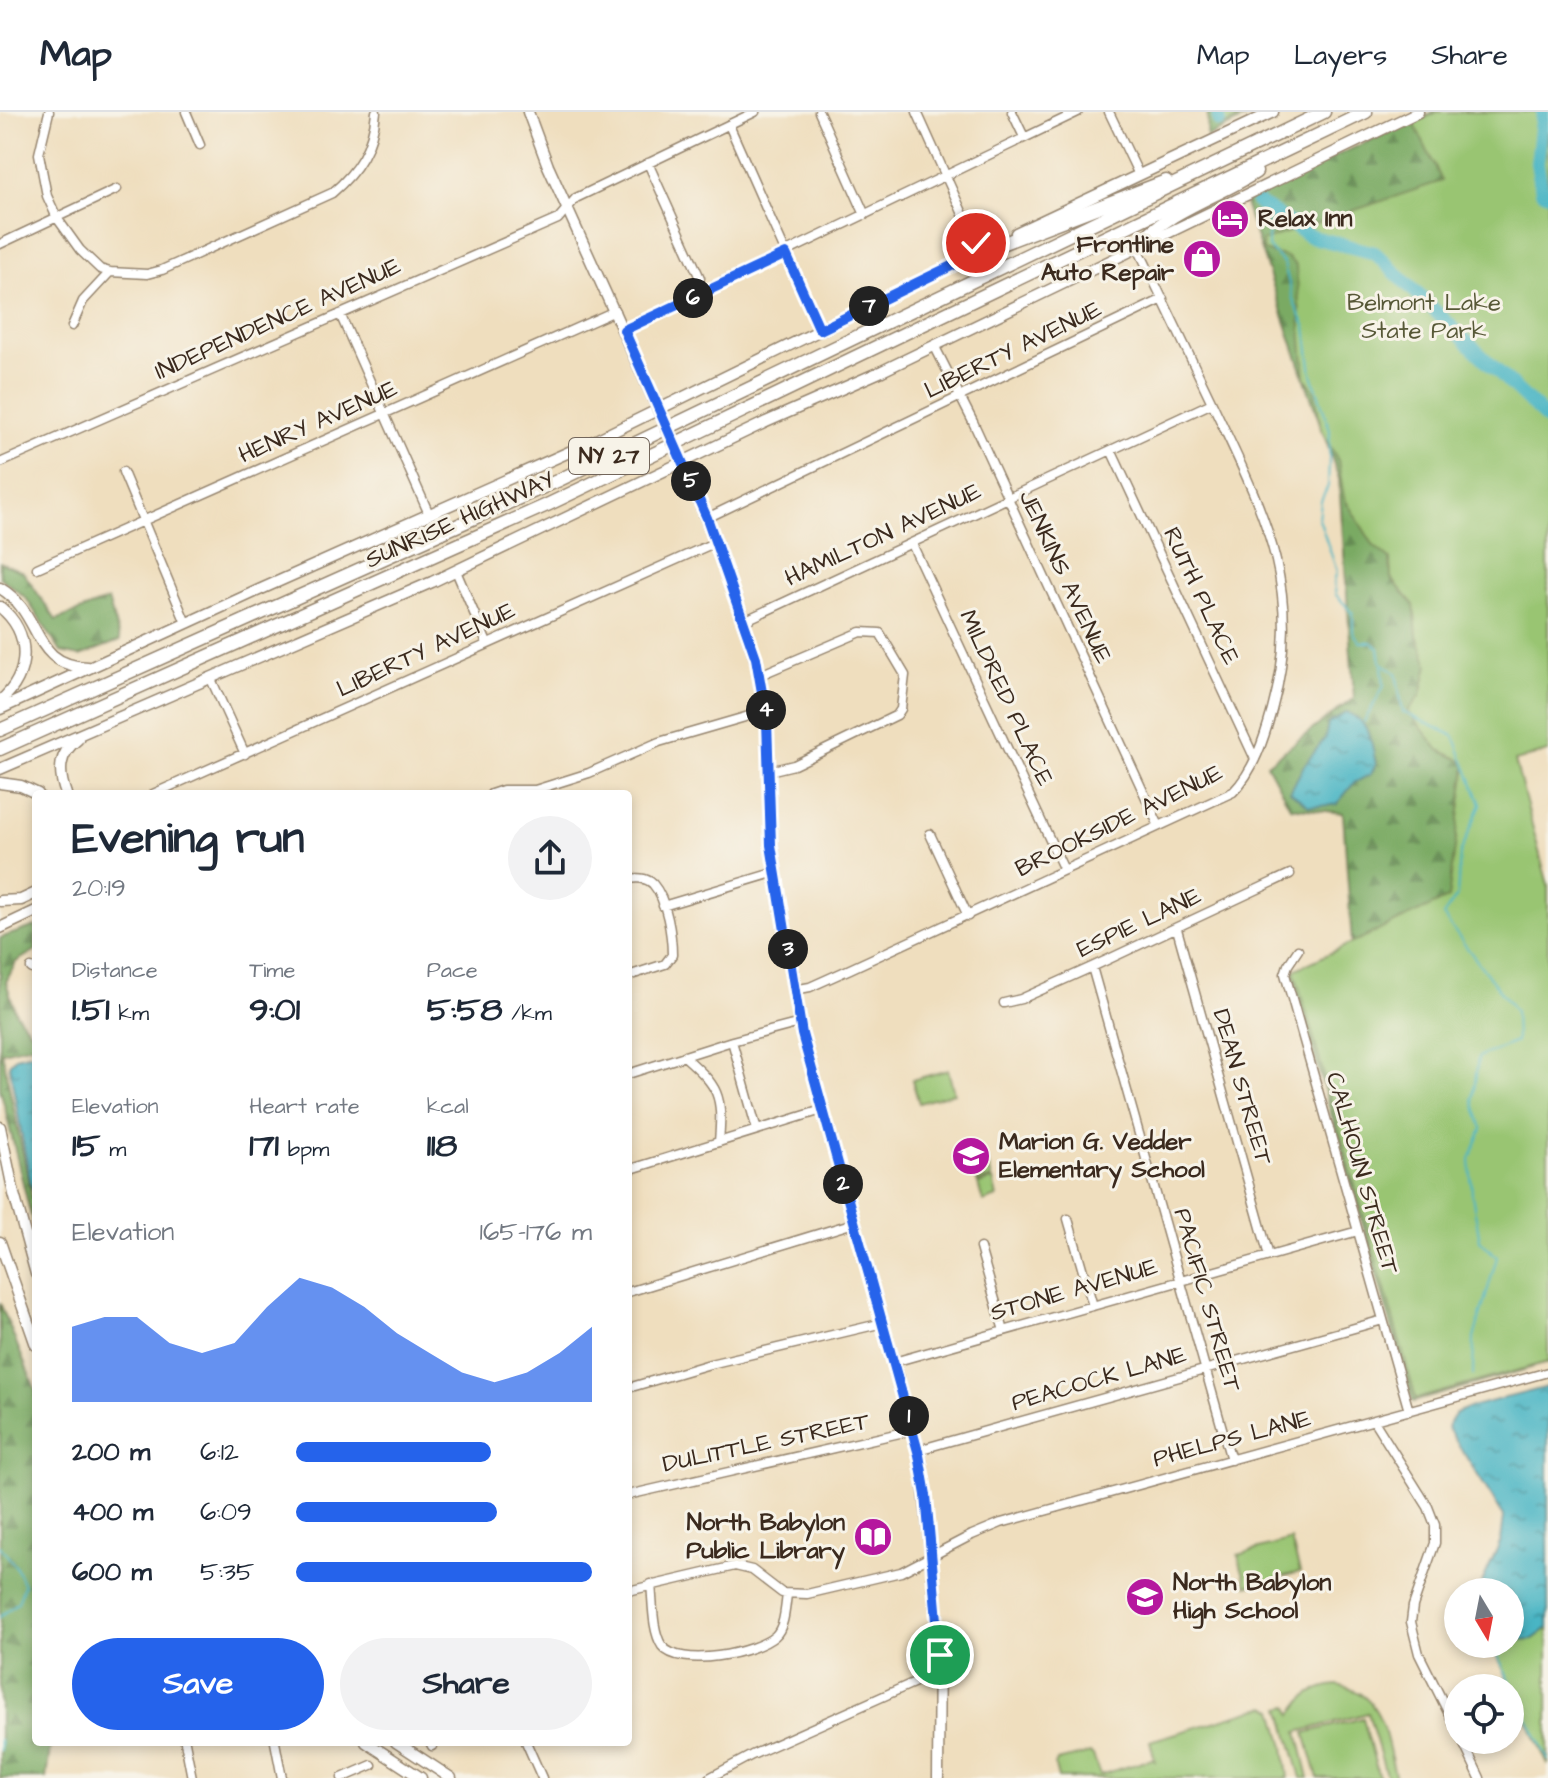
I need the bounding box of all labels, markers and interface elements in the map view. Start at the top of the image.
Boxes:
text: Map [40,29,112,81]
text: Map [1197,36,1250,75]
text: Layers [1294,36,1387,75]
text: Share [1431,36,1508,75]
hotel icon: Relax Inn [1209,198,1251,240]
place label: Relax Inn [1258,202,1353,236]
pin [942,209,1010,277]
icon: check [954,221,998,265]
place label: Frontline Auto Repair [1041,228,1175,290]
shop icon: Frontline Auto Repair [1181,238,1223,280]
street label: INDEPENDENCE AVENUE [150,249,406,389]
pin: 6 [673,278,713,318]
text: 6 [686,282,700,313]
pin: 7 [849,286,889,326]
park label: Belmont Lake State Park [1347,286,1501,348]
text: 7 [862,290,876,321]
street label: LIBERTY AVENUE [919,292,1107,408]
street label: HENRY AVENUE [233,372,403,472]
road number: NY 27 [569,438,649,474]
pin: 5 [671,461,711,501]
street label: SUNRISE HIGHWAY [360,463,560,577]
text: 5 [683,465,699,496]
street label: HAMILTON AVENUE [779,475,987,595]
street label: JENKINS AVENUE [1010,485,1120,669]
street label: RUTH PLACE [1154,522,1248,670]
street label: LIBERTY AVENUE [331,594,521,706]
street label: MILDRED PLACE [950,604,1062,792]
pin: 4 [746,690,786,730]
text: 4 [759,694,773,725]
street label: BROOKSIDE AVENUE [1010,756,1228,886]
text: Evening run [72,809,304,870]
button: share [508,816,592,900]
text: 20:19 [72,870,126,906]
street label: ESPIE LANE [1071,879,1207,967]
pin: 3 [768,929,808,969]
text: 3 [782,933,794,964]
text: Distance [72,955,158,986]
text: Time [249,955,295,986]
text: Pace [427,955,478,986]
text: 1.51 [72,986,110,1034]
text: 9:01 [249,986,300,1034]
text: 5:58 [427,986,503,1034]
text: km [110,998,149,1029]
text: /km [503,998,552,1029]
street label: DEAN STREET [1204,1005,1280,1169]
street label: CALHOUN STREET [1317,1068,1407,1278]
text: Elevation [72,1091,159,1122]
text: Heart rate [249,1091,360,1122]
text: kcal [427,1091,469,1122]
text: 15 [72,1122,100,1170]
text: 171 [249,1122,279,1170]
text: 118 [427,1122,457,1170]
place label: Marion G. Vedder Elementary School [999,1125,1205,1189]
text: m [100,1134,126,1165]
text: bpm [279,1134,329,1165]
school or university icon: Marion G. Vedder Elementary School [950,1135,992,1177]
pin: 2 [823,1164,863,1204]
text: 2 [837,1168,849,1199]
street label: PACIFIC STREET [1165,1204,1249,1396]
text: Elevation [72,1214,174,1250]
text: 165–176 m [480,1214,592,1250]
street label: STONE AVENUE [986,1250,1162,1330]
street label: PEACOCK LANE [1008,1338,1190,1420]
pin: 1 [889,1396,929,1436]
text: 1 [908,1400,910,1431]
street label: PHELPS LANE [1149,1402,1315,1476]
street label: DULITTLE STREET [660,1404,873,1482]
text: 200 m [72,1434,150,1470]
text: 6:12 [200,1434,239,1470]
text: 400 m [72,1494,153,1530]
text: 6:09 [200,1494,252,1530]
place label: North Babylon Public Library [686,1506,846,1570]
library icon: North Babylon Public Library [852,1516,894,1558]
text: 600 m [72,1554,152,1590]
text: 5:35 [200,1554,254,1590]
place label: North Babylon High School [1173,1566,1331,1629]
school or university icon: North Babylon High School [1124,1576,1166,1618]
north arrow [1444,1578,1524,1658]
map controls [1444,1578,1524,1754]
pin [906,1621,974,1689]
icon: arrive [918,1633,962,1677]
button: Save [72,1638,324,1730]
button: Share [340,1638,592,1730]
button: locate [1444,1674,1524,1754]

